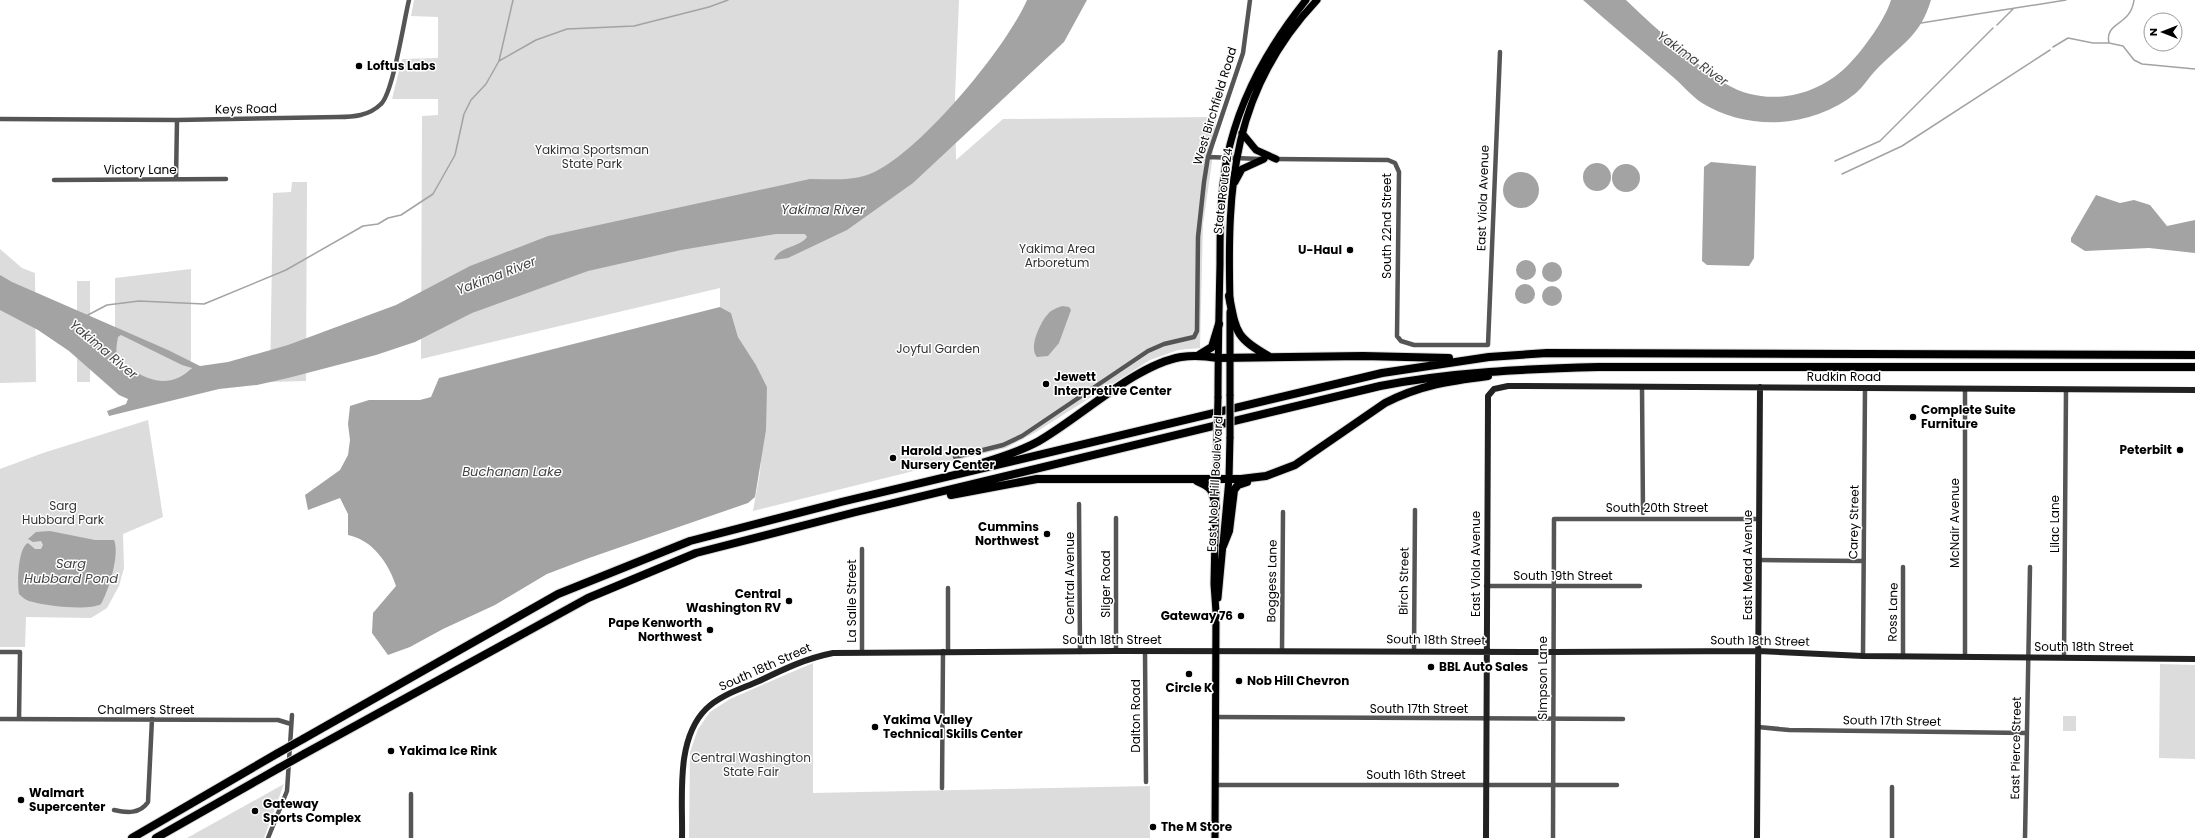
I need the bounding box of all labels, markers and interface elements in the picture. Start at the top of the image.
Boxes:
north arrow [2143,12,2183,52]
water label: Yakima River [1653,26,1733,91]
text: N [2145,28,2161,36]
street label: West Birchfield Road [1188,45,1241,167]
place label: Loftus Labs [367,57,436,74]
marker: Loftus Labs [354,61,364,71]
street label: Keys Road [215,99,277,118]
park label: Yakima Sportsman State Park [535,141,649,172]
street label: East Viola Avenue [1472,145,1493,251]
street label: State Route 24 [1209,146,1236,235]
street label: Victory Lane [103,161,177,178]
street label: South 22nd Street [1378,173,1395,279]
water label: Yakima River [781,200,866,219]
park label: Yakima Area Arboretum [1019,240,1095,271]
place label: U-Haul [1298,241,1342,258]
marker: U-Haul [1345,245,1355,255]
water label: Yakima River [454,251,540,299]
water label: Yakima River [66,315,143,384]
park label: Joyful Garden [896,340,980,357]
place label: Jewett Interpretive Center [1054,368,1172,399]
street label: Rudkin Road [1807,368,1881,385]
marker: Jewett Interpretive Center [1041,379,1051,389]
place label: Complete Suite Furniture [1921,401,2016,432]
marker: Complete Suite Furniture [1908,412,1918,422]
street label: East Nob Hill Boulevard [1202,415,1227,553]
place label: Peterbilt [2120,441,2172,458]
place label: Harold Jones Nursery Center [901,442,995,473]
marker: Peterbilt [2175,445,2185,455]
marker: Harold Jones Nursery Center [888,453,898,463]
water label: Buchanan Lake [462,462,562,481]
street label: McNair Avenue [1946,478,1963,568]
street label: Carey Street [1844,485,1863,559]
street label: Lilac Lane [2046,495,2063,553]
park label: Sarg Hubbard Park [22,497,105,528]
street label: South 20th Street [1606,499,1708,516]
street label: East Mead Avenue [1739,510,1756,620]
street label: East Viola Avenue [1467,511,1484,617]
place label: Cummins Northwest [975,518,1039,549]
marker: Cummins Northwest [1042,529,1052,539]
street label: Central Avenue [1061,532,1078,624]
street label: Boggess Lane [1262,539,1281,623]
street label: Birch Street [1394,547,1413,615]
street label: Sliger Road [1097,550,1114,618]
water label: Sarg Hubbard Pond [24,554,118,588]
street label: La Salle Street [843,559,860,643]
street label: South 19th Street [1513,567,1613,584]
street label: Ross Lane [1883,582,1902,642]
place label: Central Washington RV [686,585,781,616]
marker: Central Washington RV [784,596,794,606]
place label: Gateway 76 [1161,607,1233,624]
marker: Gateway 76 [1236,611,1246,621]
place label: Pape Kenworth Northwest [608,614,702,645]
marker: Pape Kenworth Northwest [705,625,715,635]
street label: South 18th Street [1386,630,1486,649]
street label: South 18th Street [1062,631,1162,648]
street label: South 18th Street [1710,631,1810,650]
street label: Simpson Lane [1534,636,1551,720]
street label: South 18th Street [2034,638,2134,655]
street label: South 18th Street [716,639,814,695]
place label: BBL Auto Sales [1439,658,1529,675]
marker: BBL Auto Sales [1426,662,1436,672]
marker: Circle K [1184,669,1194,679]
place label: Nob Hill Chevron [1247,672,1349,689]
marker: Nob Hill Chevron [1234,676,1244,686]
street label: Dalton Road [1127,679,1144,753]
place label: Circle K [1166,679,1213,696]
street label: East Pierce Street [2006,696,2025,800]
street label: South 17th Street [1370,700,1468,717]
street label: Chalmers Street [98,701,194,718]
place label: Yakima Valley Technical Skills Center [883,711,1023,742]
street label: South 17th Street [1843,711,1941,730]
marker: Yakima Valley Technical Skills Center [870,722,880,732]
place label: Yakima Ice Rink [399,742,498,759]
marker: Yakima Ice Rink [386,746,396,756]
park label: Central Washington State Fair [691,749,811,780]
street label: South 16th Street [1366,766,1466,783]
place label: Walmart Supercenter [29,784,105,815]
marker: Walmart Supercenter [16,795,26,805]
place label: Gateway Sports Complex [263,795,362,826]
marker: Gateway Sports Complex [250,806,260,816]
place label: The M Store [1161,818,1233,835]
marker: The M Store [1148,822,1158,832]

